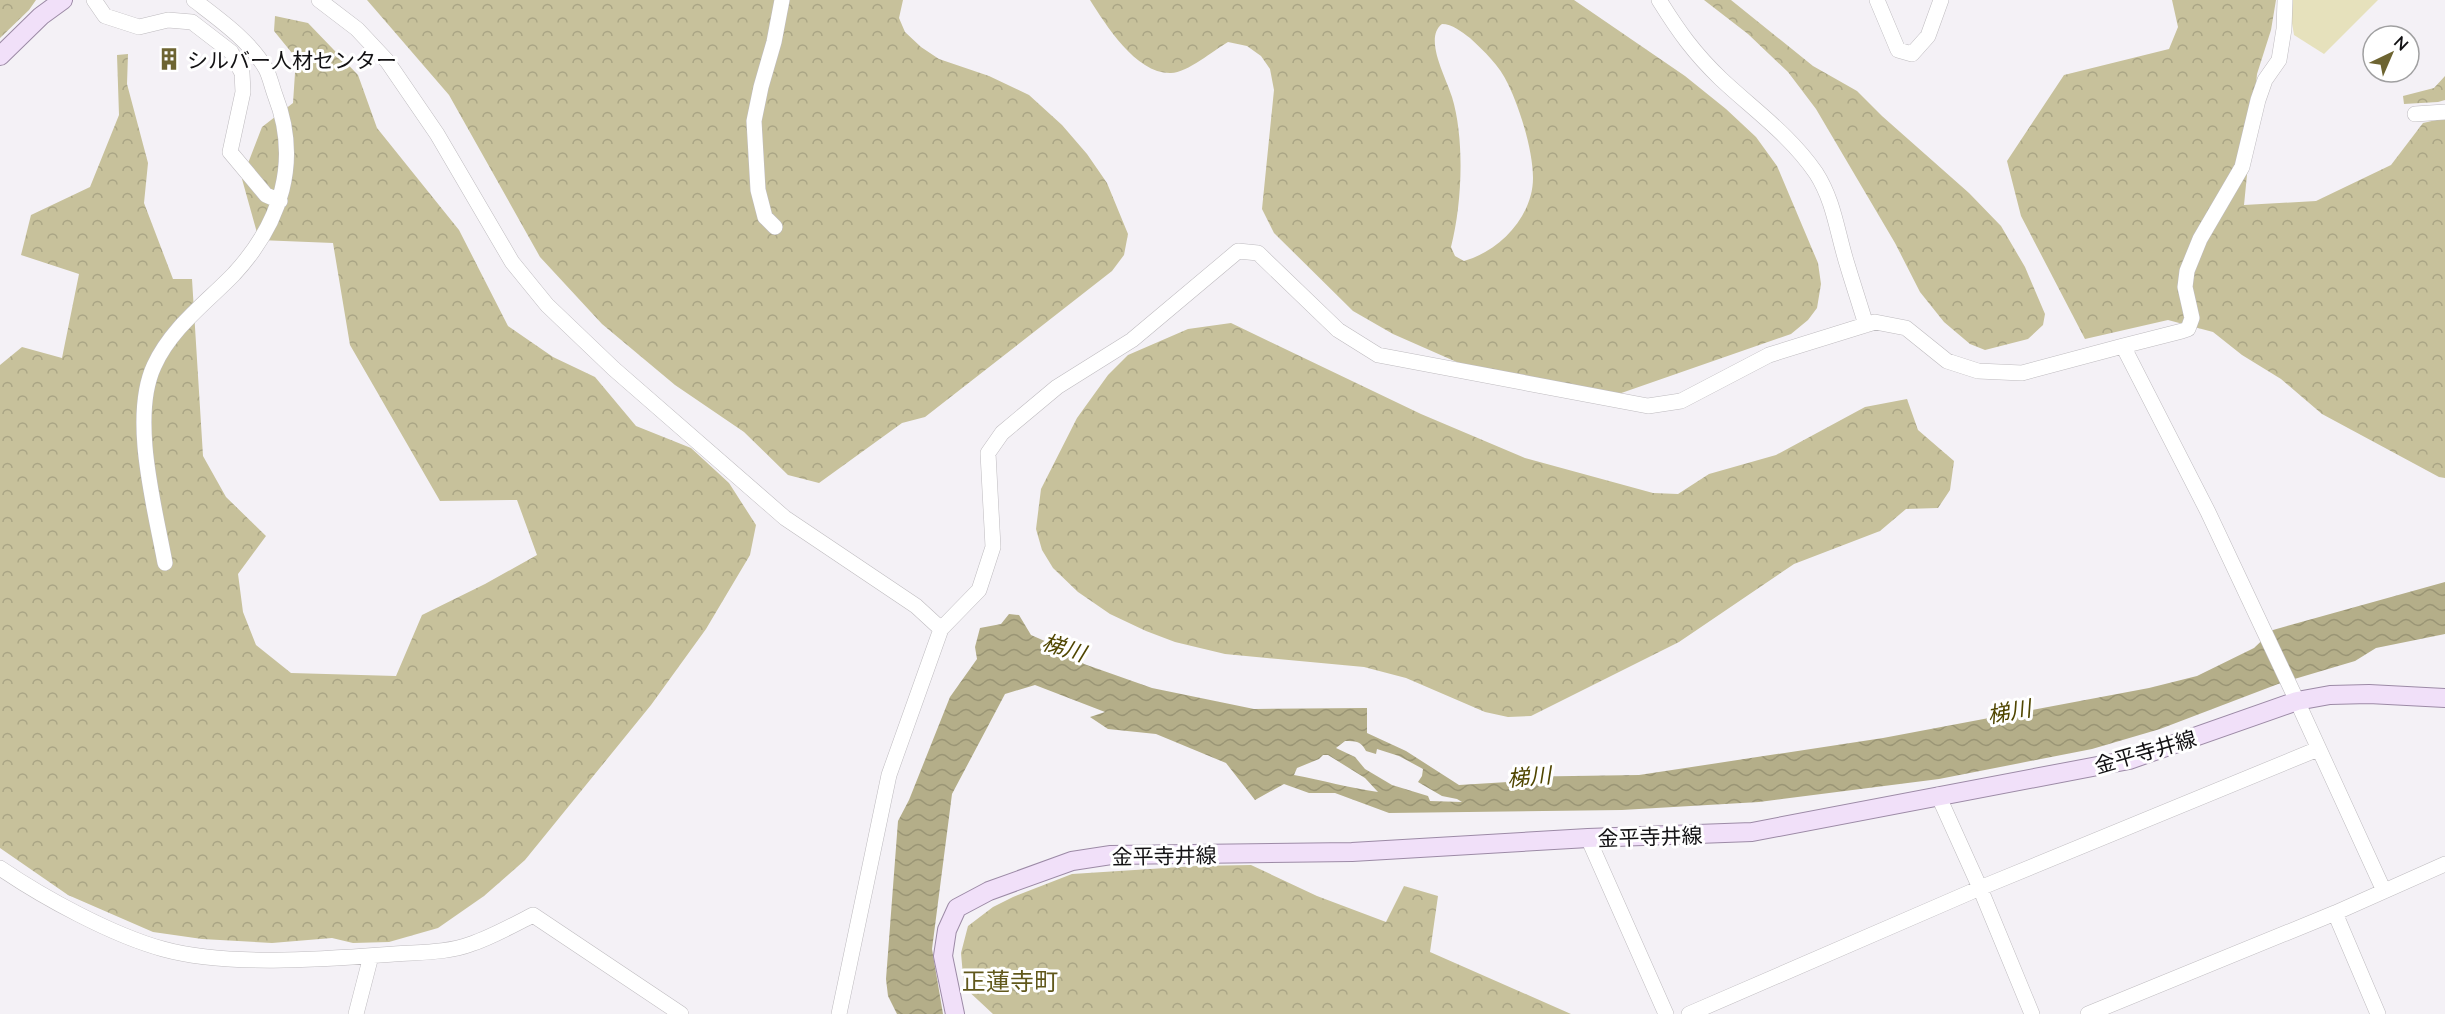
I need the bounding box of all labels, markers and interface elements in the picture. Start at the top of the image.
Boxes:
north arrow [2361,24,2421,84]
text: N [2391,32,2413,54]
building icon: シルバー人材センター [156,46,182,72]
place label: シルバー人材センター [187,47,397,72]
water label: 梯川 [1039,628,1091,667]
water label: 梯川 [1985,694,2035,728]
street label: 金平寺井線 [2091,725,2199,777]
water label: 梯川 [1506,760,1554,791]
street label: 金平寺井線 [1597,822,1703,850]
street label: 金平寺井線 [1111,842,1217,868]
district label: 正蓮寺町 [962,966,1058,995]

